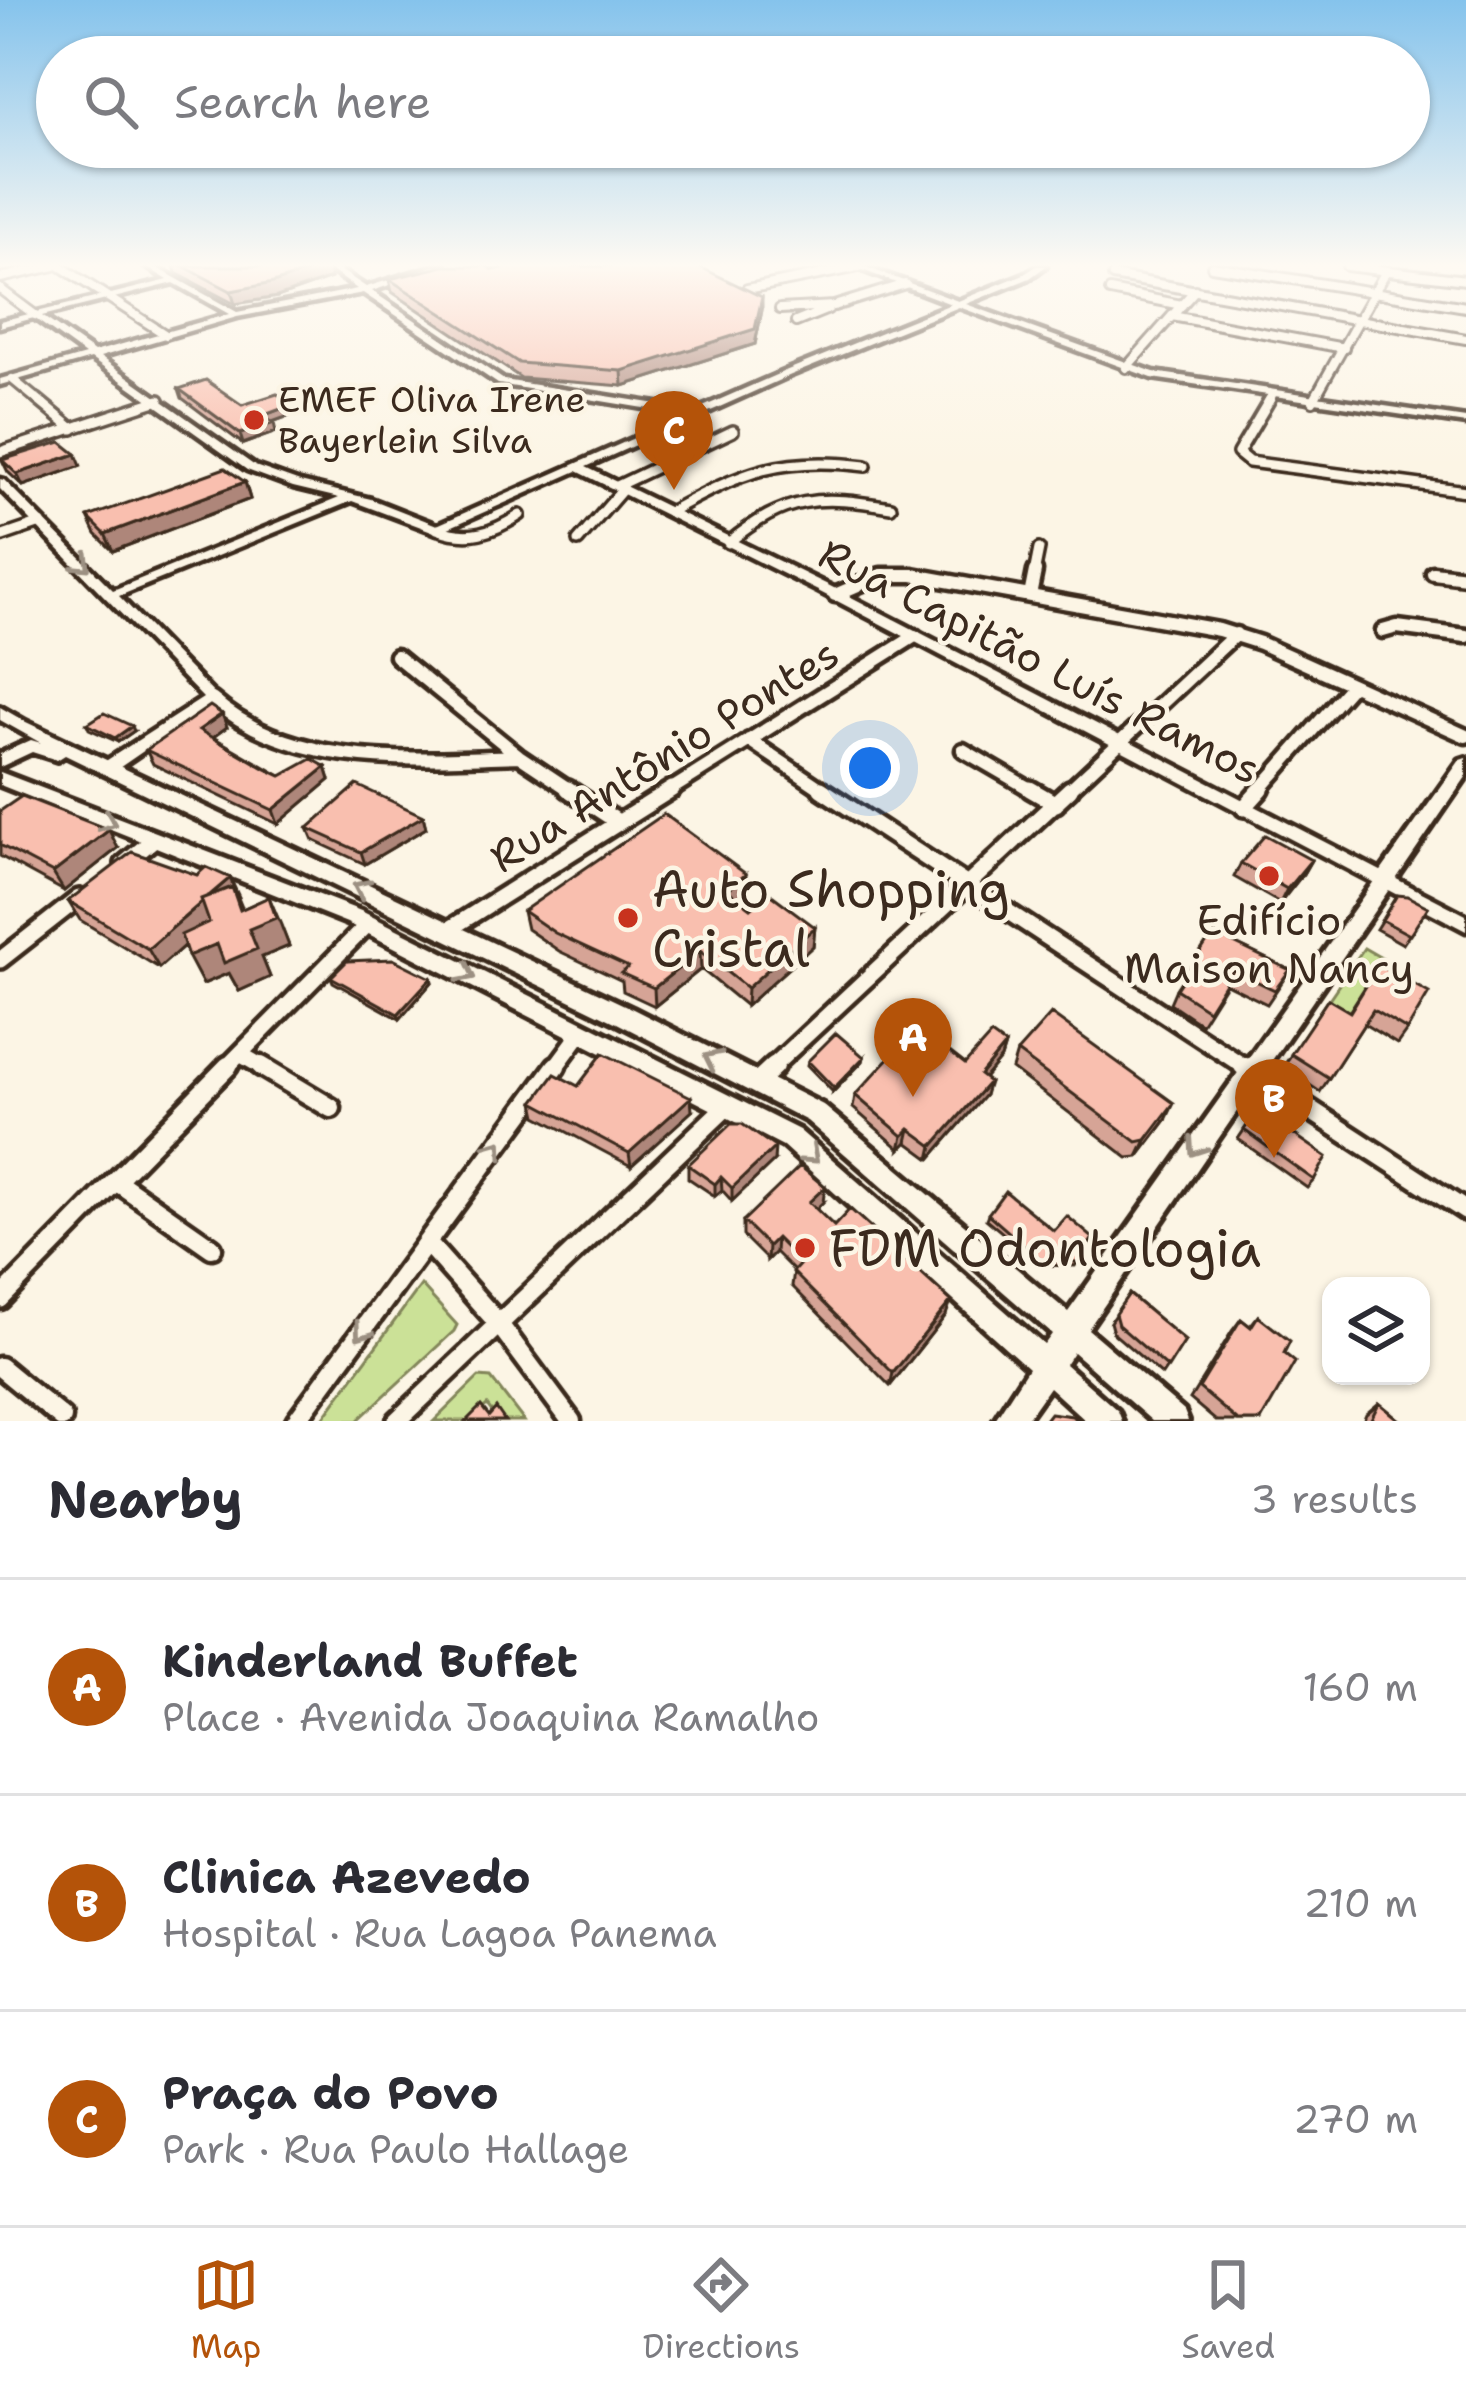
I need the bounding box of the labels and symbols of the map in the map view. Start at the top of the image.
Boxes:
place label: EMEF Oliva Irene Bayerlein Silva [278,375,586,465]
pin: C [635,391,713,490]
marker: EMEF Oliva Irene Bayerlein Silva [241,407,267,433]
street label: Rua Capitão Luís Ramos [810,525,1270,797]
one-way arrow [69,550,91,572]
street label: Rua Antônio Pontes [479,625,849,885]
your location [840,738,900,798]
one-way arrow [97,808,118,832]
place label: Auto Shopping Cristal [652,855,1010,982]
marker: Edifício Maison Nancy [1256,863,1282,889]
one-way arrow [352,879,374,902]
place label: Edifício Maison Nancy [1124,892,1414,996]
marker: Auto Shopping Cristal [615,905,641,931]
one-way arrow [455,959,476,983]
pin: A [874,998,952,1097]
one-way arrow [703,1050,724,1073]
pin: B [1235,1059,1313,1158]
one-way arrow [1188,1135,1210,1157]
one-way arrow [482,1140,504,1161]
one-way arrow [797,1142,819,1163]
place label: FDM Odontologia [829,1214,1261,1282]
marker: FDM Odontologia [792,1235,818,1261]
one-way arrow [354,1319,376,1340]

